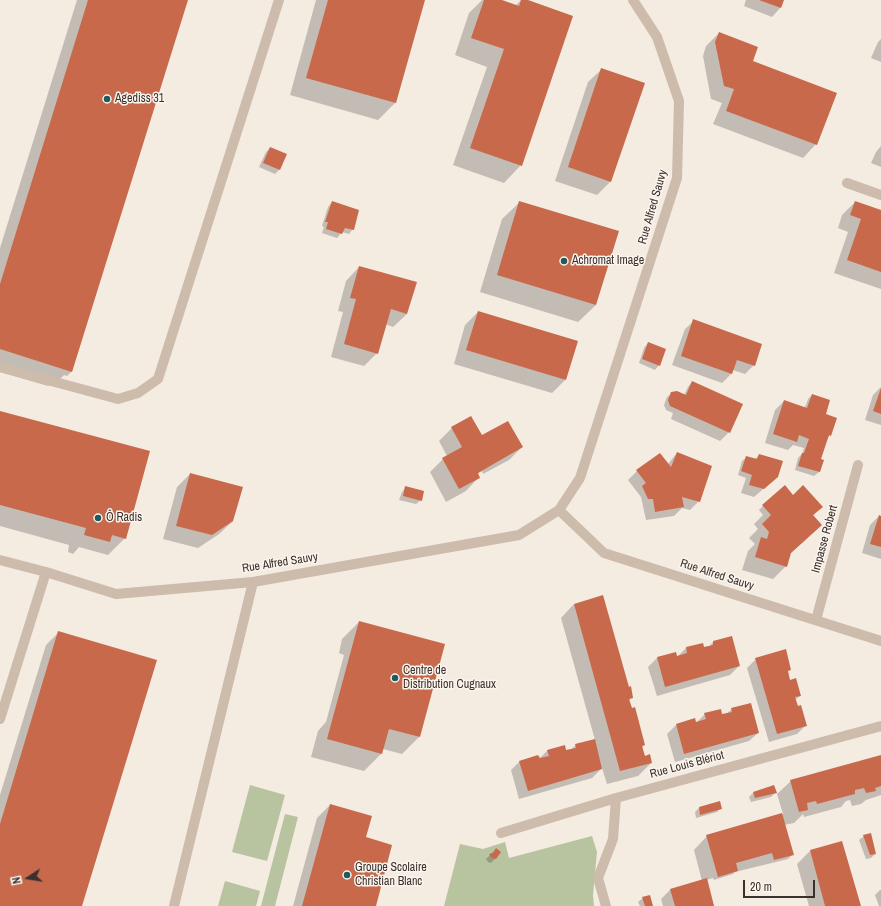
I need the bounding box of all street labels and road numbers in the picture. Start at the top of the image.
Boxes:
street label: Rue Alfred Sauvy [636,168,670,246]
street label: Impasse Robert [809,504,841,574]
street label: Rue Alfred Sauvy [241,550,319,576]
street label: Rue Alfred Sauvy [678,556,756,594]
street label: Rue Louis Blériot [648,748,726,782]

